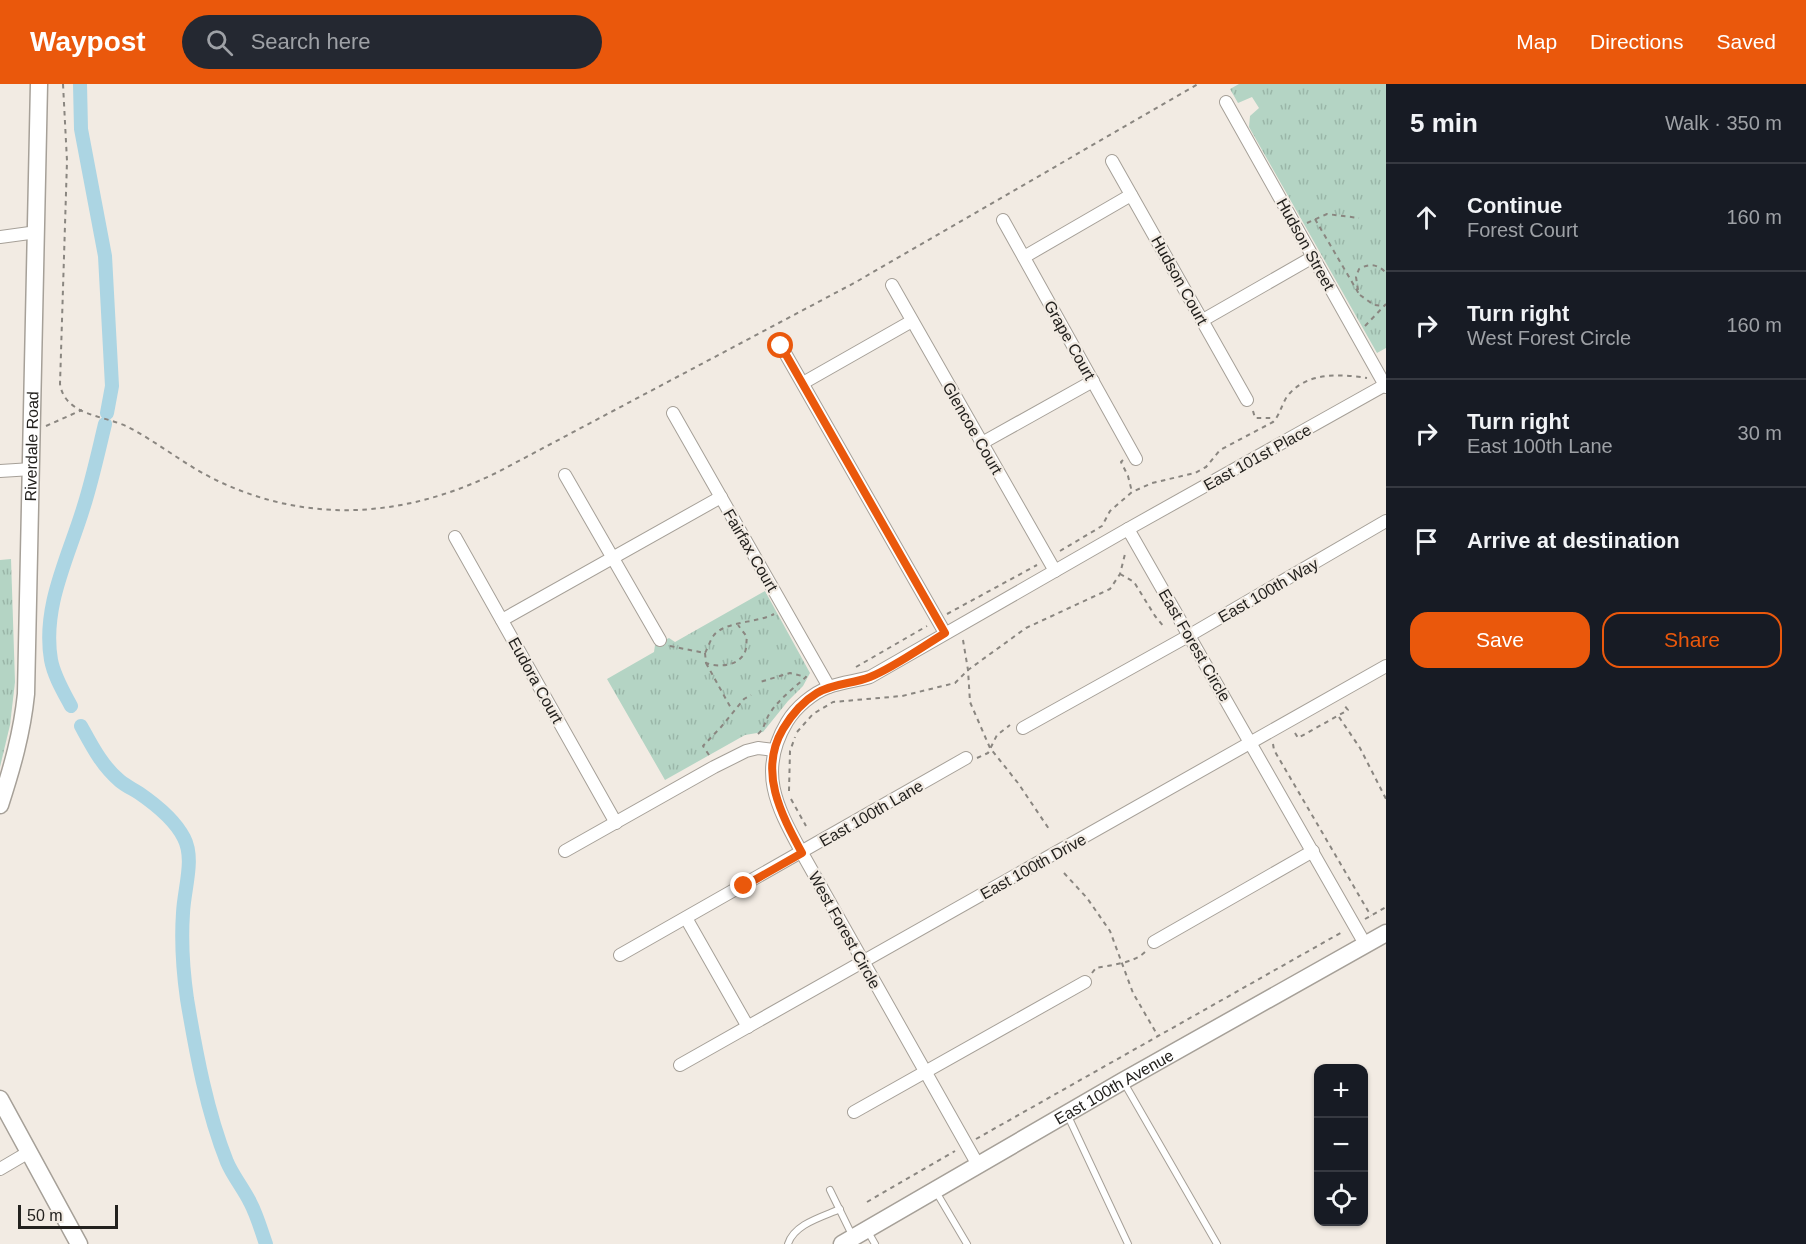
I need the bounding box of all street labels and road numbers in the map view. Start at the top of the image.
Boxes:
street label: Hudson Street [1273,195,1338,294]
street label: Hudson Court [1148,233,1211,328]
street label: Grape Court [1041,298,1099,383]
street label: Glencoe Court [939,379,1006,478]
street label: Riverdale Road [22,391,41,502]
street label: East 101st Place [1201,421,1314,494]
street label: Fairfax Court [720,506,781,595]
street label: East 100th Way [1215,555,1321,626]
street label: East Forest Circle [1155,586,1234,705]
street label: Eudora Court [505,635,566,726]
street label: East 100th Lane [817,777,926,850]
street label: East 100th Drive [977,830,1089,903]
street label: West Forest Circle [805,869,884,992]
street label: East 100th Avenue [1052,1046,1176,1128]

